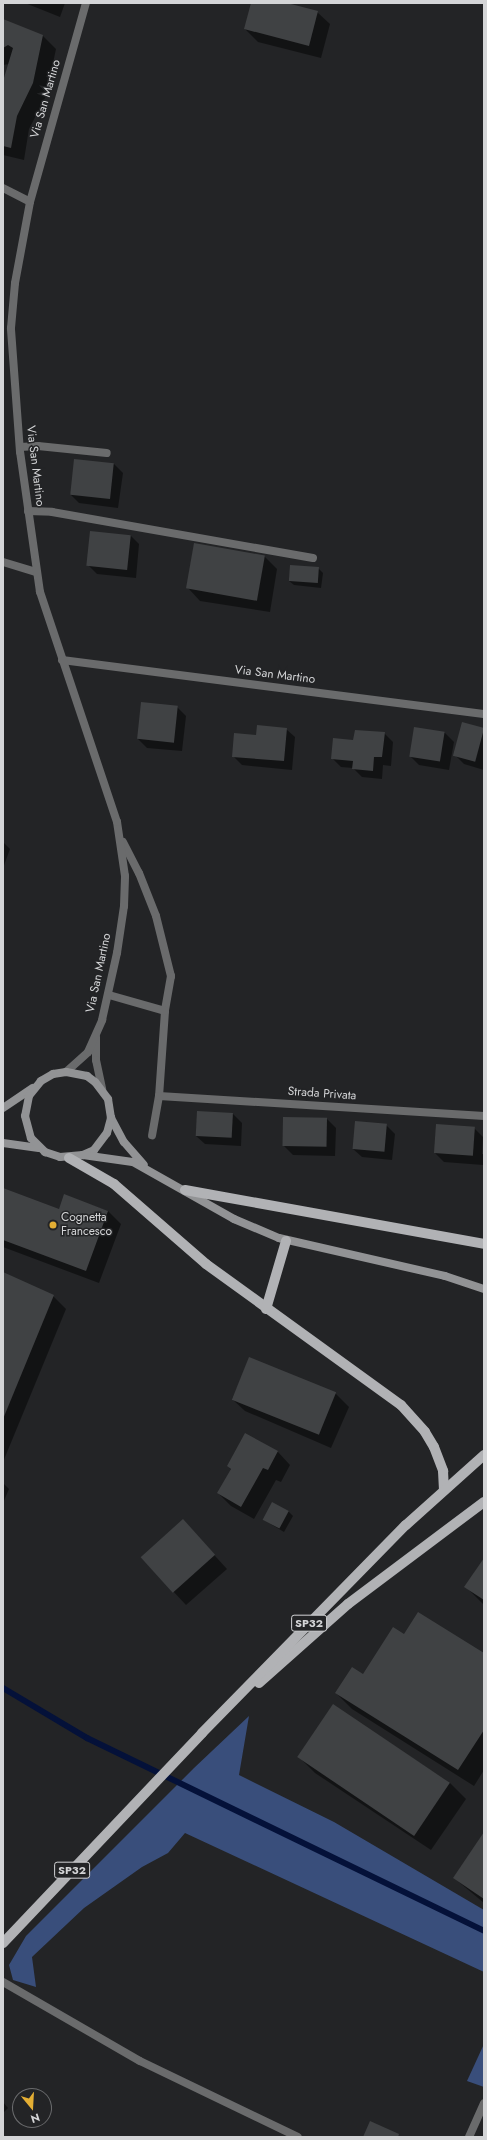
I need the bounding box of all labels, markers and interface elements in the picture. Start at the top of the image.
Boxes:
street label: Via San Martino [28,58,64,140]
street label: Via San Martino [23,425,47,507]
street label: Via San Martino [234,663,316,687]
street label: Via San Martino [84,932,114,1014]
street label: Strada Privata [287,1084,357,1104]
place label: Cognetta Francesco [61,1211,112,1239]
marker: Cognetta Francesco [48,1220,58,1230]
road number: SP32 [291,1614,327,1632]
road number: SP32 [54,1861,90,1879]
north arrow [12,2088,52,2128]
text: N [29,2110,42,2127]

